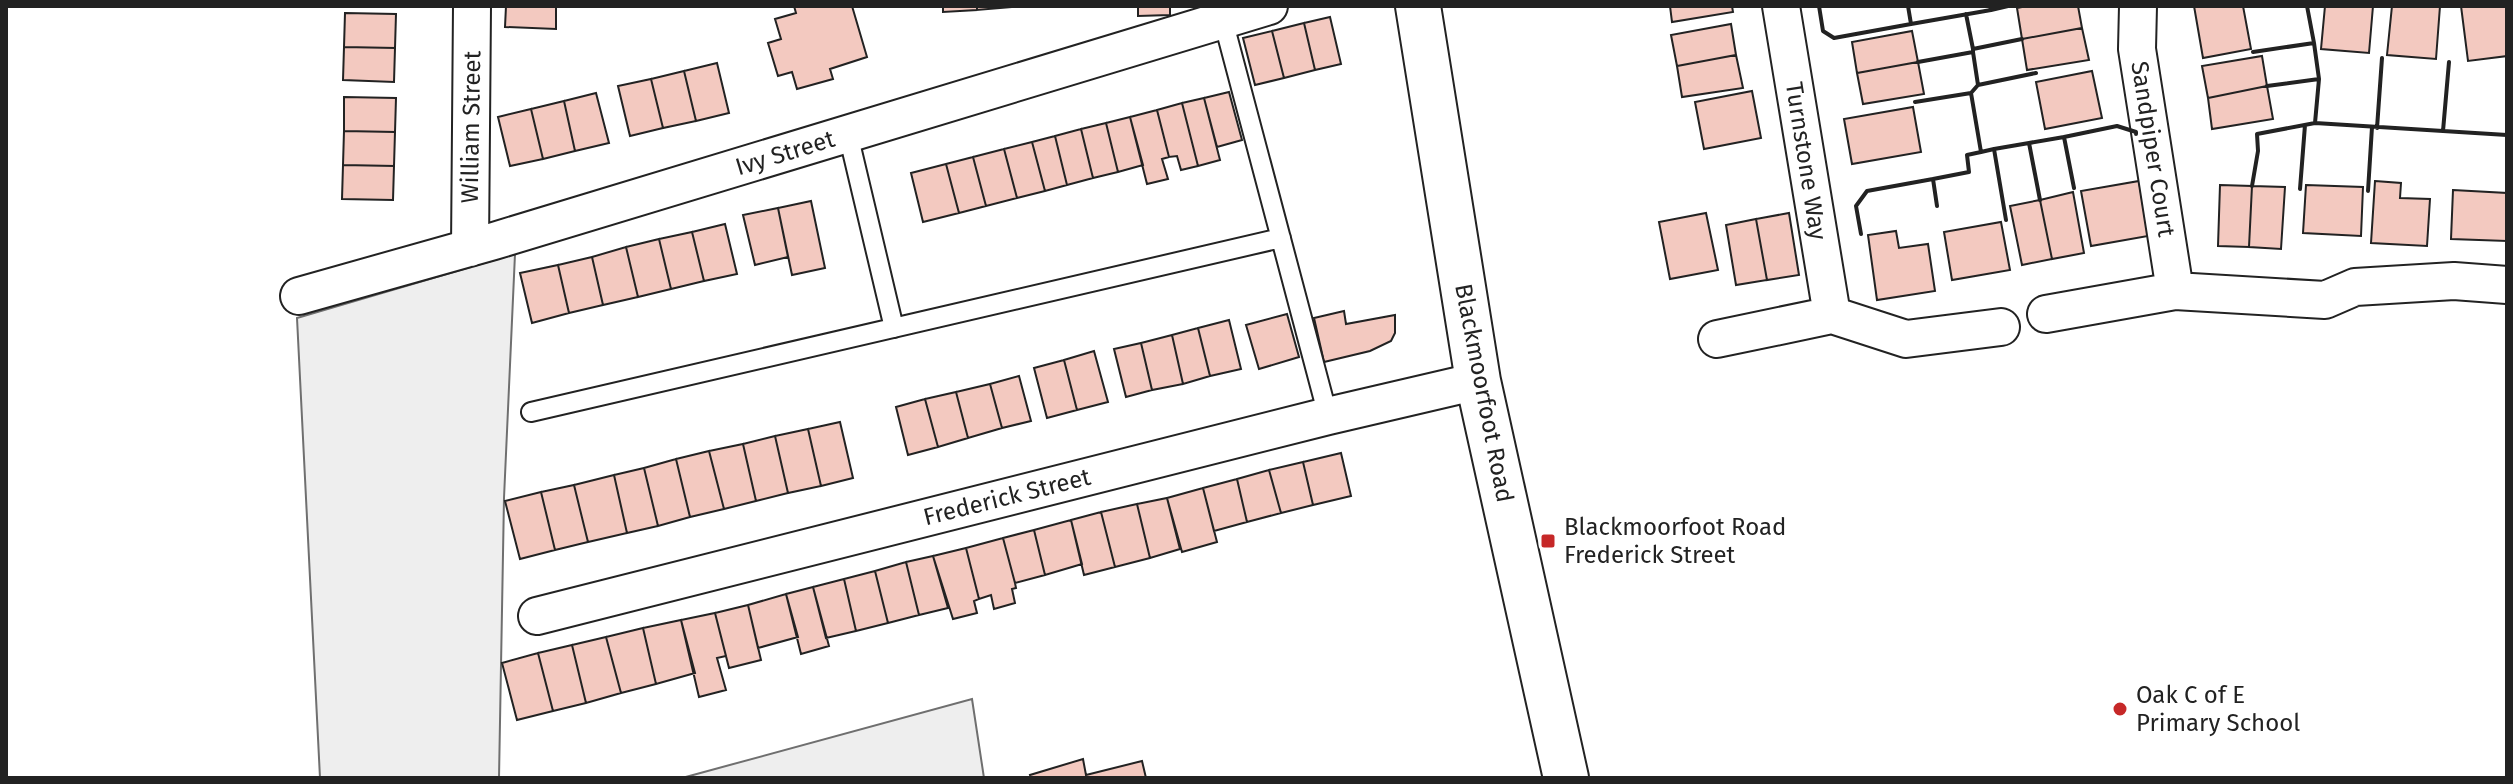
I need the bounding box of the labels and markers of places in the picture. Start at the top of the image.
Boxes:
place label: Blackmoorfoot Road Frederick Street [1564,513,1786,569]
marker: Blackmoorfoot Road Frederick Street [1539,532,1557,550]
place label: Oak C of E Primary School [2136,681,2300,737]
marker: Oak C of E Primary School [2111,700,2129,718]

